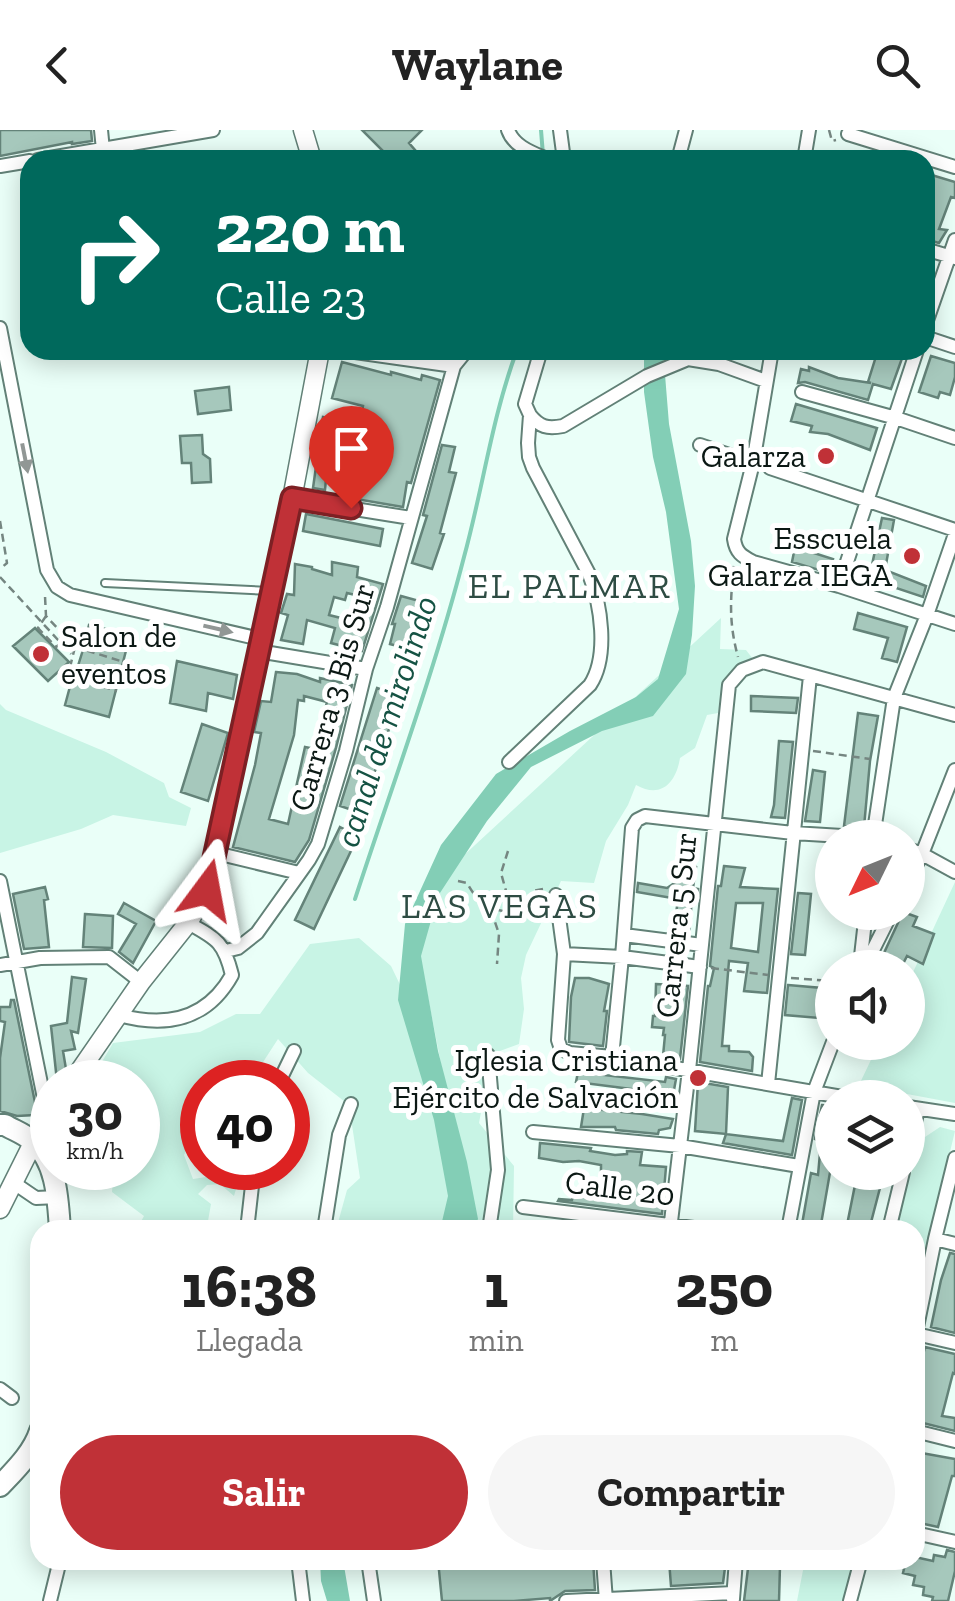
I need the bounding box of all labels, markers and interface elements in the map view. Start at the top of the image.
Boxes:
icon: back [30,38,85,93]
text: Waylane [392,38,563,92]
icon: search [870,38,925,93]
text: 220 m [215,186,405,270]
icon: right [50,190,180,320]
text: Calle 23 [215,271,366,325]
pin [309,406,394,509]
icon: arrive [324,421,379,476]
place label: Galarza [701,437,806,475]
one-way arrow [18,443,33,474]
marker: Galarza [815,445,837,467]
place label: Esscuela Galarza IEGA [708,519,892,594]
marker: Esscuela Galarza IEGA [901,545,923,567]
district label: EL PALMAR [468,565,672,607]
street label: Carrera 3 Bis Sur [281,579,383,815]
water label: canal de mirolindo [326,590,446,852]
place label: Salon de eventos [61,617,177,692]
one-way arrow [203,622,234,637]
marker: Salon de eventos [30,643,52,665]
north arrow [815,820,925,930]
map controls [815,820,925,1190]
street label: Carrera 5 Sur [647,830,705,1020]
position arrow [155,838,259,942]
district label: LAS VEGAS [401,885,599,927]
button: sound [815,950,925,1060]
place label: Iglesia Cristiana Ejército de Salvación [393,1041,679,1116]
speed limit sign: 40 [180,1060,310,1190]
marker: Iglesia Cristiana Ejército de Salvación [687,1067,709,1089]
button: layers [815,1080,925,1190]
text: 30 [67,1083,123,1143]
text: km/h [66,1135,124,1165]
street label: Calle 20 [563,1162,677,1214]
text: 16:38 [182,1250,317,1322]
text: 1 [484,1250,508,1322]
text: 250 [675,1250,773,1322]
text: Llegada [196,1321,303,1359]
text: min [469,1321,524,1359]
text: m [711,1321,738,1359]
button: Salir [60,1435,468,1550]
button: Compartir [488,1435,895,1550]

